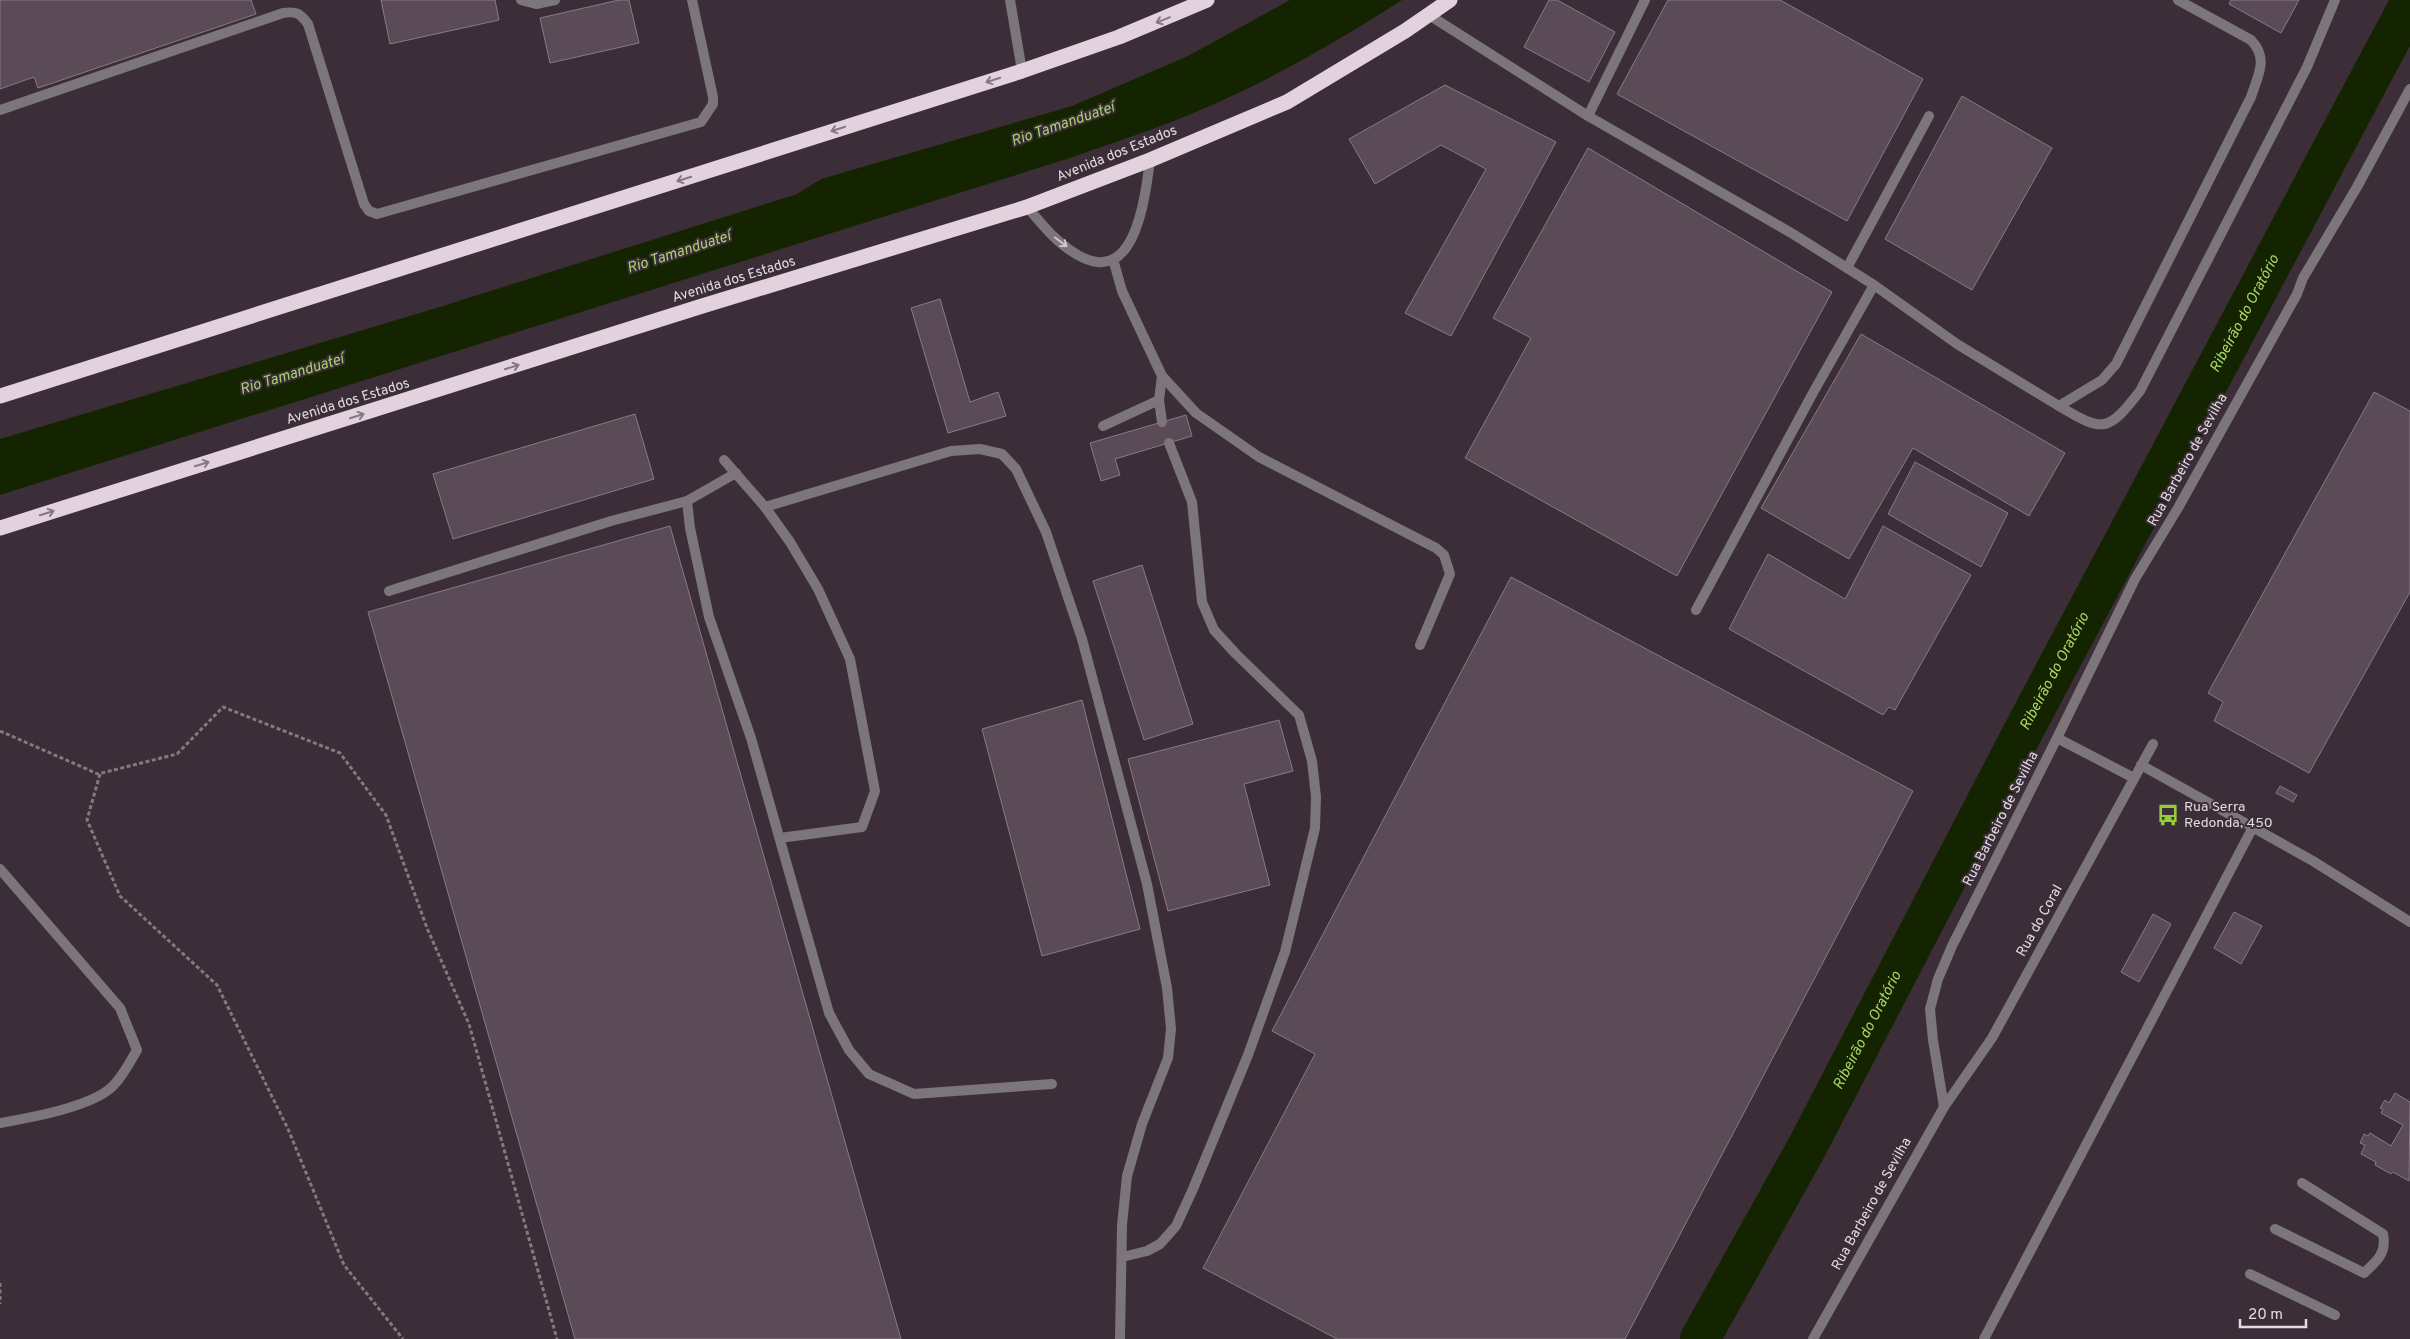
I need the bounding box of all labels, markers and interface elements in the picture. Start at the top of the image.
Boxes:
one-way arrow [1156,15,1171,25]
one-way arrow [986,76,1002,85]
water label: Rio Tamanduateí [1009,97,1120,152]
street label: Avenida dos Estados [1054,122,1180,186]
one-way arrow [831,125,847,135]
one-way arrow [676,174,692,184]
water label: Rio Tamanduateí [625,226,736,279]
one-way arrow [1054,237,1068,247]
water label: Ribeirão do Oratório [2206,252,2284,376]
street label: Avenida dos Estados [670,253,798,307]
water label: Rio Tamanduateí [238,349,350,400]
one-way arrow [503,362,519,372]
street label: Avenida dos Estados [284,375,412,429]
street label: Rua Barbeiro de Sevilha [2144,391,2232,529]
one-way arrow [348,411,364,420]
one-way arrow [193,459,209,469]
one-way arrow [38,508,54,517]
water label: Ribeirão do Oratório [2016,609,2094,734]
street label: Rua Barbeiro de Sevilha [1960,749,2042,889]
place label: Rua Serra Redonda, 450 [2184,799,2273,832]
bus stop icon: Rua Serra Redonda, 450 [2155,802,2181,828]
street label: Rua do Coral [2013,882,2067,960]
water label: Ribeirão do Oratório [1829,968,1906,1093]
street label: Rua Barbeiro de Sevilha [1828,1135,1916,1273]
scale bar [2240,1296,2306,1328]
text: 20 m [2248,1306,2283,1325]

